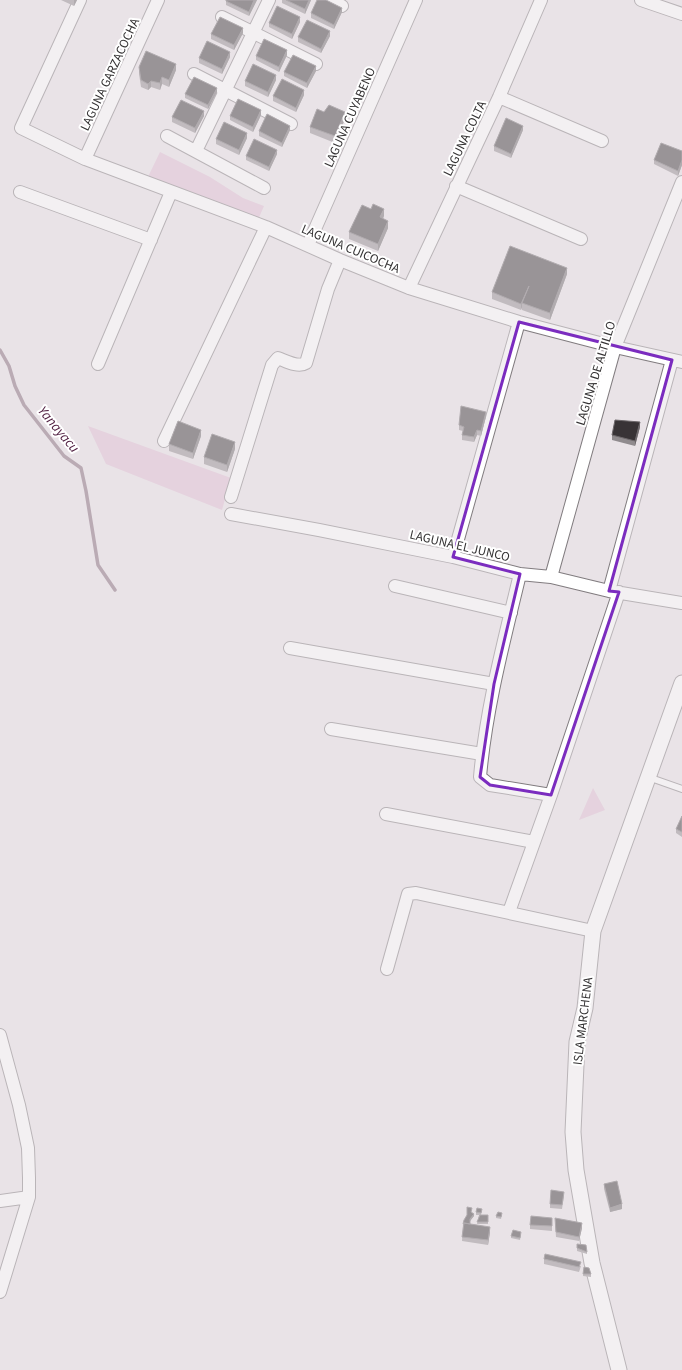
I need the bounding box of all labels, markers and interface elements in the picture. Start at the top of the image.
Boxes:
street label: LAGUNA GARZACOCHA [76,14,144,134]
street label: LAGUNA CUYABENO [320,64,380,170]
street label: LAGUNA COLTA [439,97,491,179]
street label: LAGUNA CUICOCHA [299,220,404,278]
street label: LAGUNA DE ALTILLO [572,319,620,428]
water label: Yanayacu [33,402,84,457]
street label: LAGUNA EL JUNCO [408,526,512,566]
street label: ISLA MARCHENA [569,975,597,1066]

